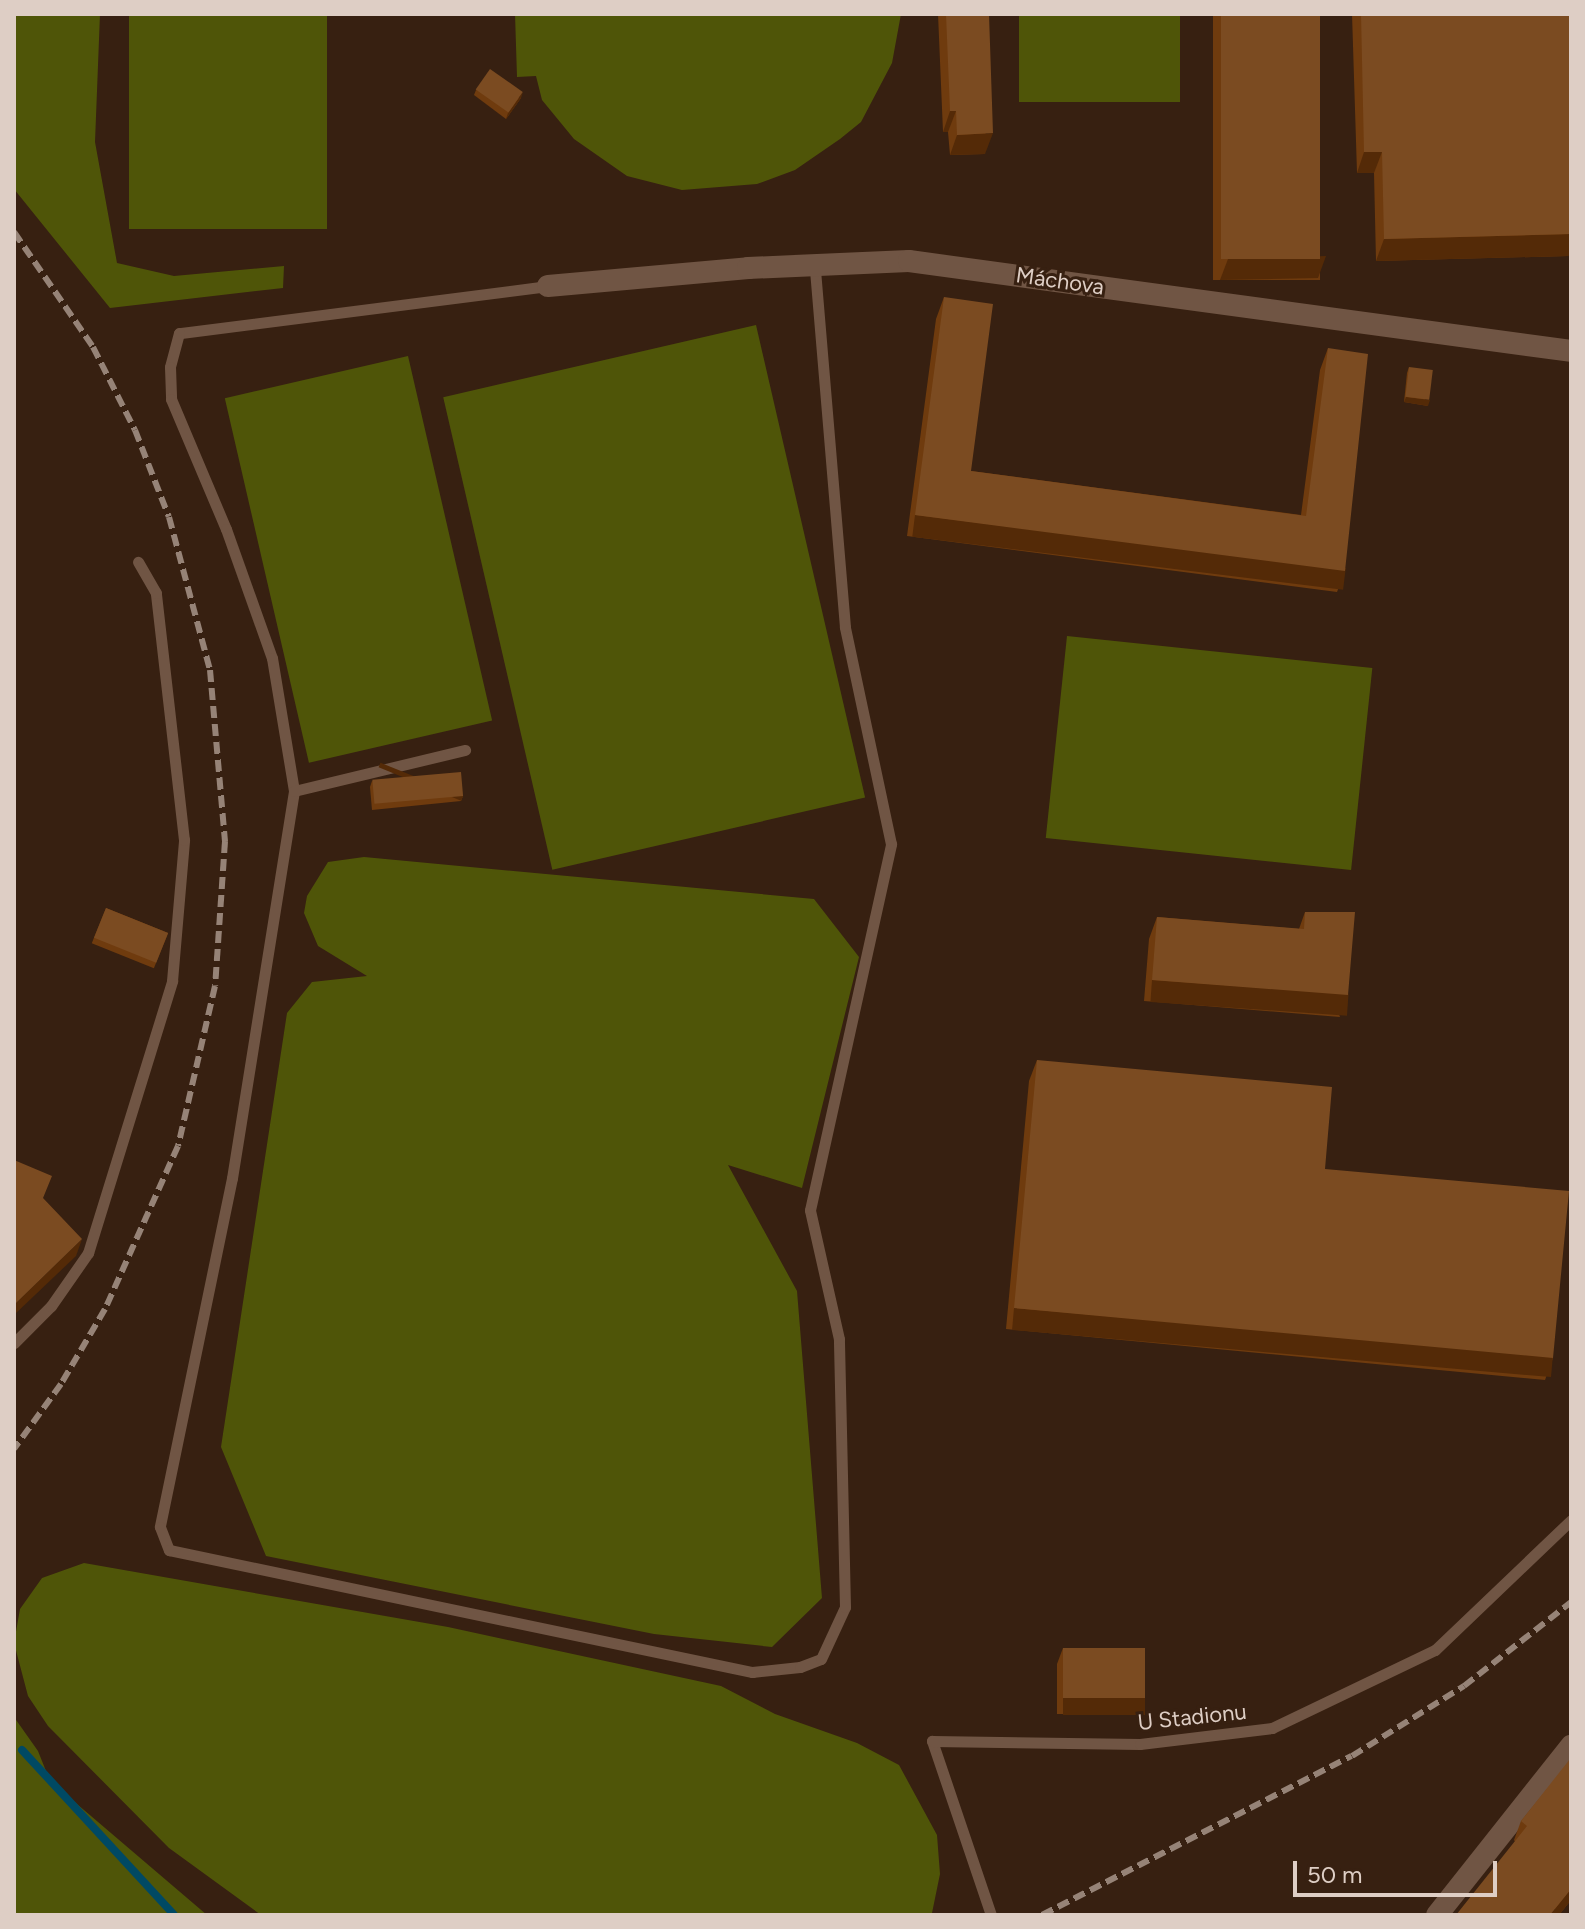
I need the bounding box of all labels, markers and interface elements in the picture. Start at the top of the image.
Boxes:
street label: Máchova [1014,262,1106,300]
street label: U Stadionu [1136,1698,1248,1736]
scale bar [1297,1845,1501,1895]
text: 50 m [1307,1860,1363,1889]

